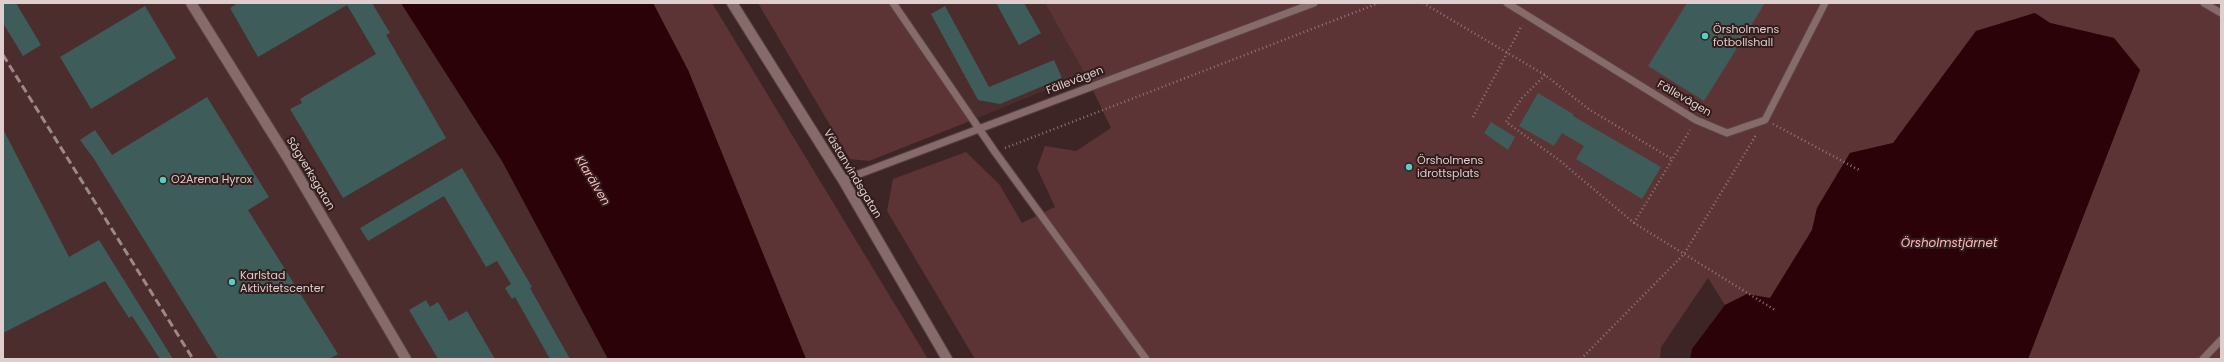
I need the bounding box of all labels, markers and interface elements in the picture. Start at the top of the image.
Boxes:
place label: Örsholmens fotbollshall [1713,23,1779,49]
marker: Örsholmens fotbollshall [1700,31,1710,41]
street label: Fällevägen [1045,64,1105,98]
street label: Fällevägen [1655,78,1713,120]
street label: Västanvindsgatan [820,127,884,221]
street label: Sågverksgatan [283,135,337,213]
water label: Klarälven [571,153,613,209]
place label: Örsholmens idrottsplats [1417,154,1483,180]
marker: Örsholmens idrottsplats [1404,162,1414,172]
place label: O2Arena Hyrox [171,173,252,187]
marker: O2Arena Hyrox [158,175,168,185]
water label: Örsholmstjärnet [1901,237,1997,251]
place label: Karlstad Aktivitetscenter [240,269,325,295]
marker: Karlstad Aktivitetscenter [227,277,237,287]

